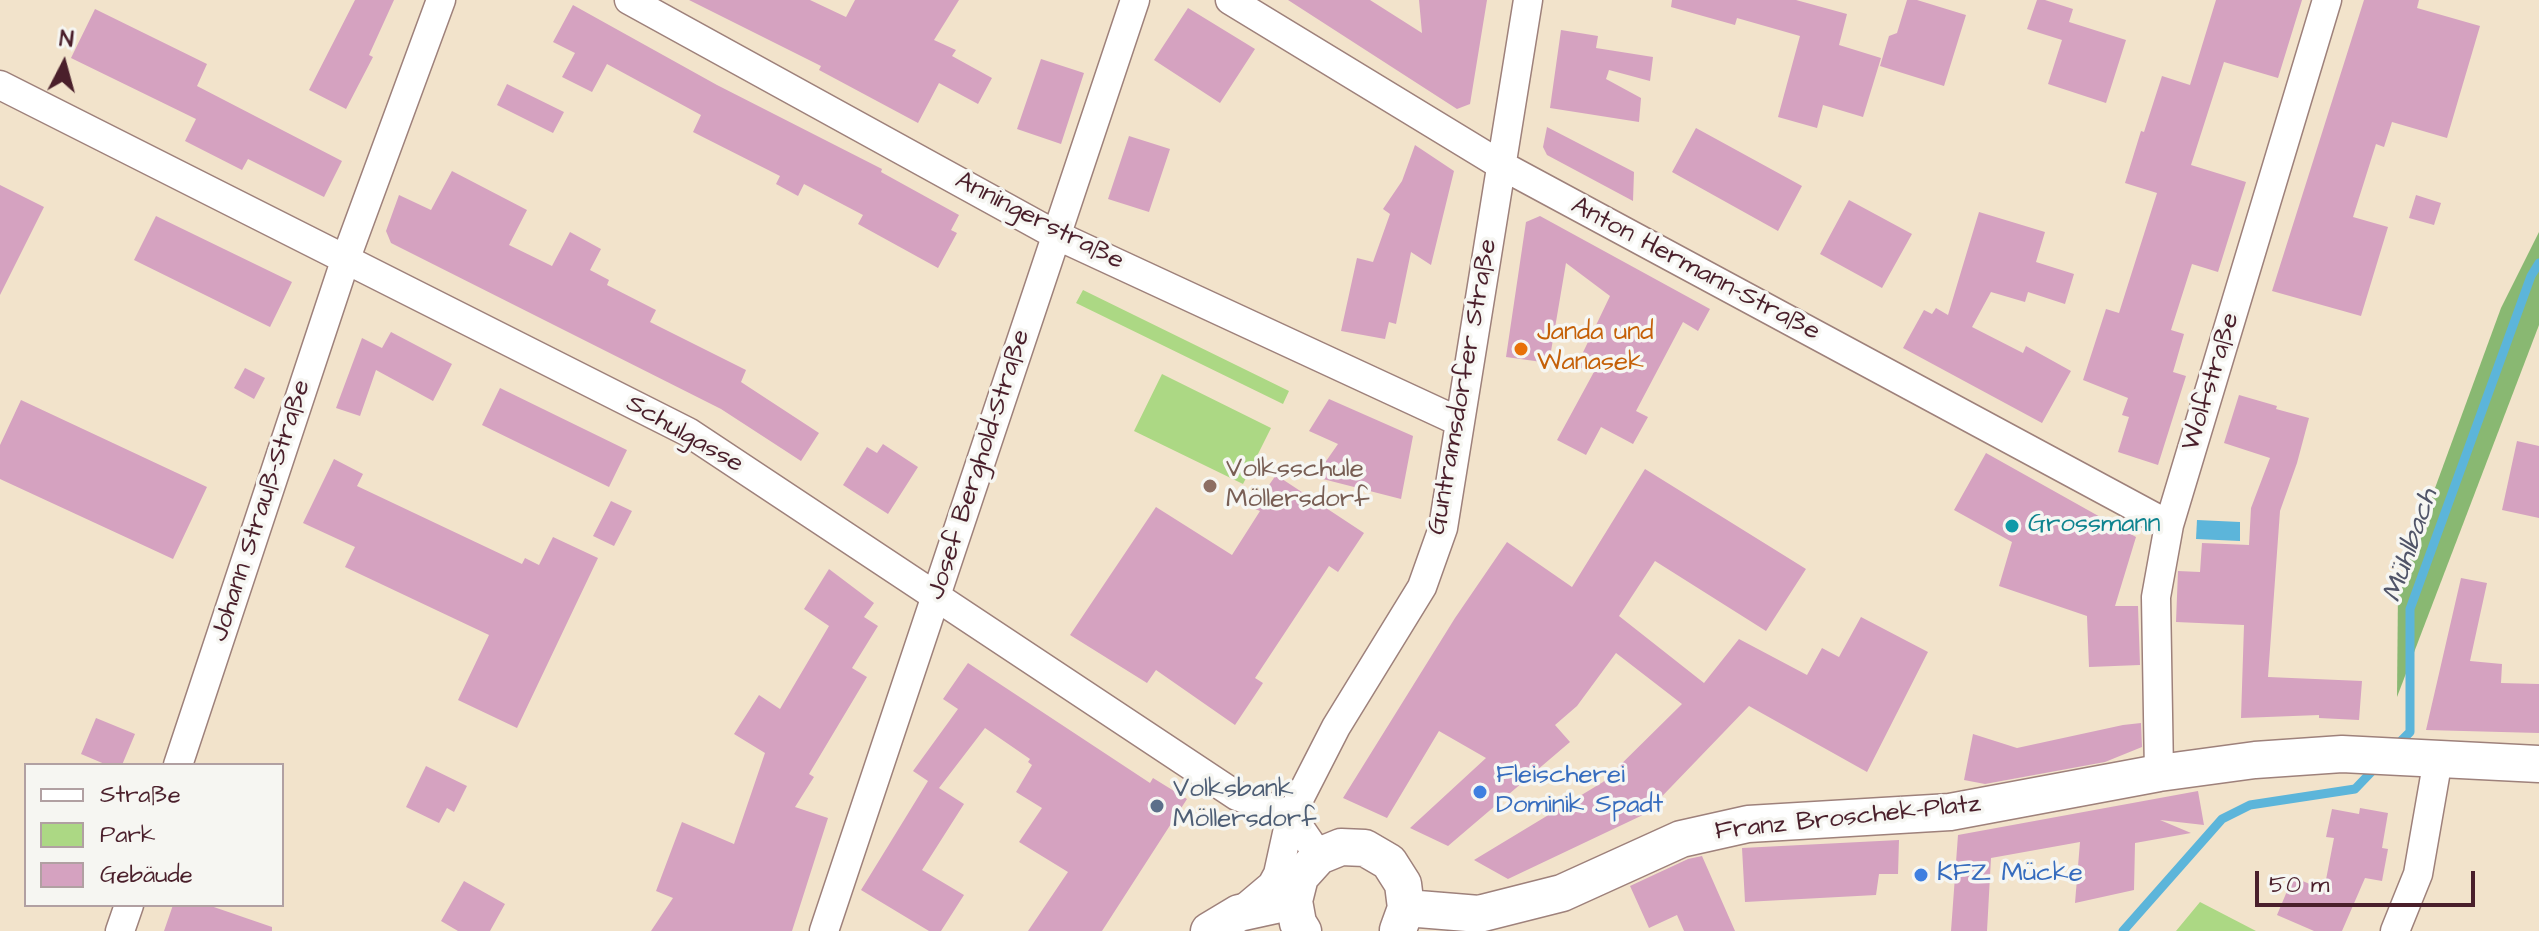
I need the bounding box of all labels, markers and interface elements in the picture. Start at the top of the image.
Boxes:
text: N [58,23,75,56]
north arrow [24,24,104,104]
street label: Anningerstraße [949,166,1129,278]
street label: Anton Hermann-Straße [1565,191,1825,349]
street label: Guntramsdorfer Straße [1423,237,1505,537]
street label: Wolfstraße [2176,309,2248,455]
place label: Janda und Wanasek [1537,318,1653,380]
street label: Josef Berghold-Straße [922,326,1038,604]
marker: Janda und Wanasek [1512,340,1530,358]
street label: Johann Strauß-Straße [205,376,319,646]
street label: Schulgasse [620,389,748,481]
place label: Volksschule Möllersdorf [1226,455,1370,516]
marker: Volksschule Möllersdorf [1201,477,1219,495]
water label: Mühlbach [2377,485,2447,607]
place label: Grossmann [2028,510,2161,542]
marker: Grossmann [2003,517,2021,535]
place label: Fleischerei Dominik Spadt [1496,761,1663,822]
legend [24,763,284,907]
place label: Volksbank Möllersdorf [1173,775,1317,836]
text: Straße [100,778,181,812]
marker: Fleischerei Dominik Spadt [1471,783,1489,801]
street label: Franz Broschek-Platz [1714,790,1982,848]
marker: Volksbank Möllersdorf [1148,797,1166,815]
text: Park [100,818,156,852]
scale bar [2259,855,2479,905]
text: Gebäude [100,858,193,892]
place label: KFZ Mücke [1937,859,2083,891]
marker: KFZ Mücke [1912,866,1930,884]
text: 50 m [2269,868,2329,902]

